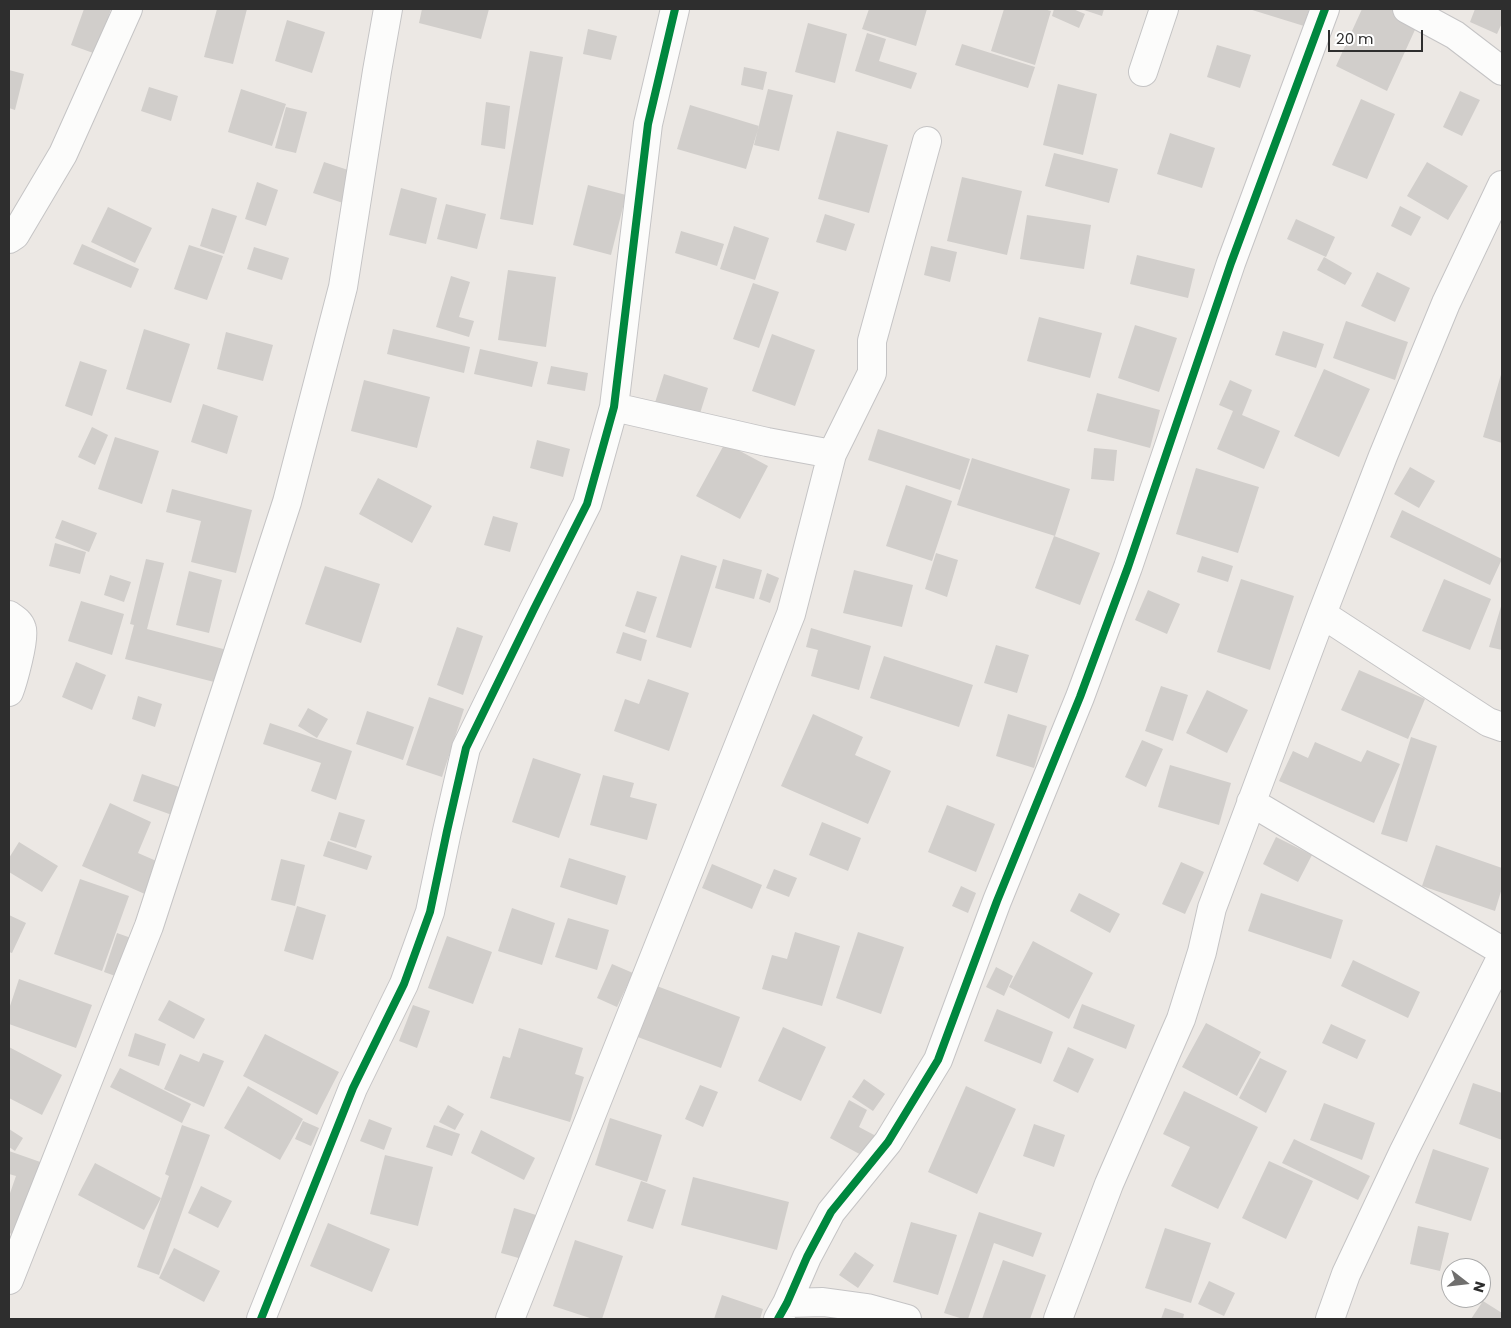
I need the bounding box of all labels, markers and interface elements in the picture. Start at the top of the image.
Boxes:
scale bar [1331,20,1426,52]
text: 20 m [1336,28,1374,49]
north arrow [1441,1258,1491,1308]
text: N [1468,1279,1491,1295]

